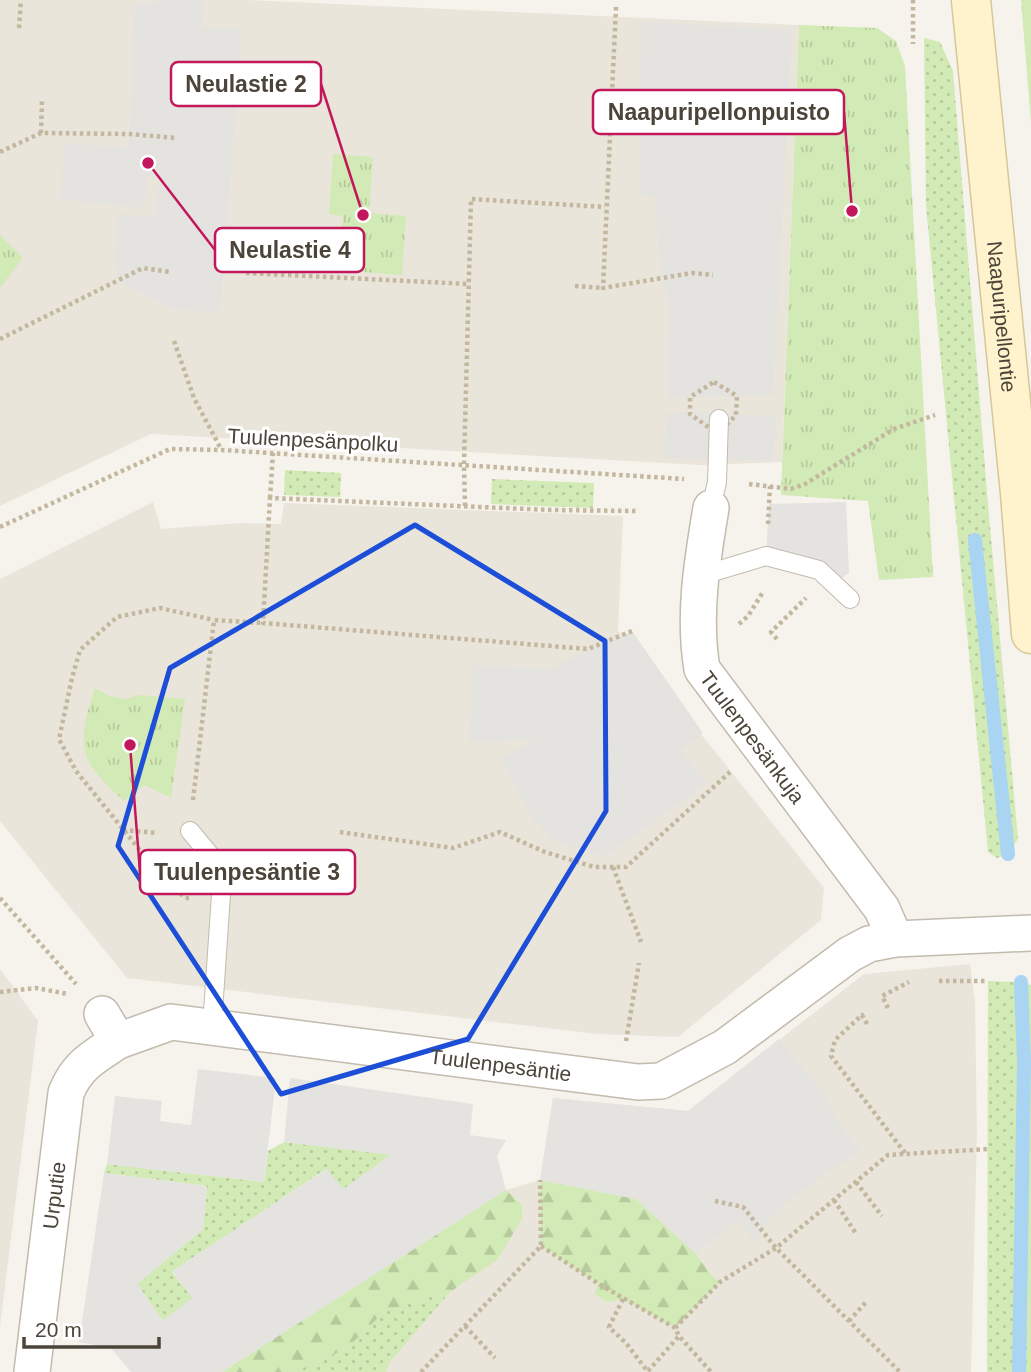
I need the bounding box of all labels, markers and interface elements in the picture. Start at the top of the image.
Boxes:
callout: Neulastie 2 [171,62,321,106]
text: Neulastie 2 [185,71,307,97]
callout: Naapuripellonpuisto [593,90,844,134]
text: Naapuripellonpuisto [608,99,830,125]
callout: Neulastie 4 [215,228,364,272]
text: Neulastie 4 [229,237,351,263]
street label: Naapuripellontie [983,240,1021,393]
street label: Tuulenpesänpolku [227,424,399,456]
street label: Tuulenpesänkuja [696,666,810,808]
callout: Tuulenpesäntie 3 [140,850,355,894]
text: Tuulenpesäntie 3 [154,859,340,885]
street label: Tuulenpesäntie [428,1044,573,1085]
street label: Urputie [38,1160,69,1230]
scale bar [24,1306,159,1350]
text: 20 m [35,1318,82,1341]

